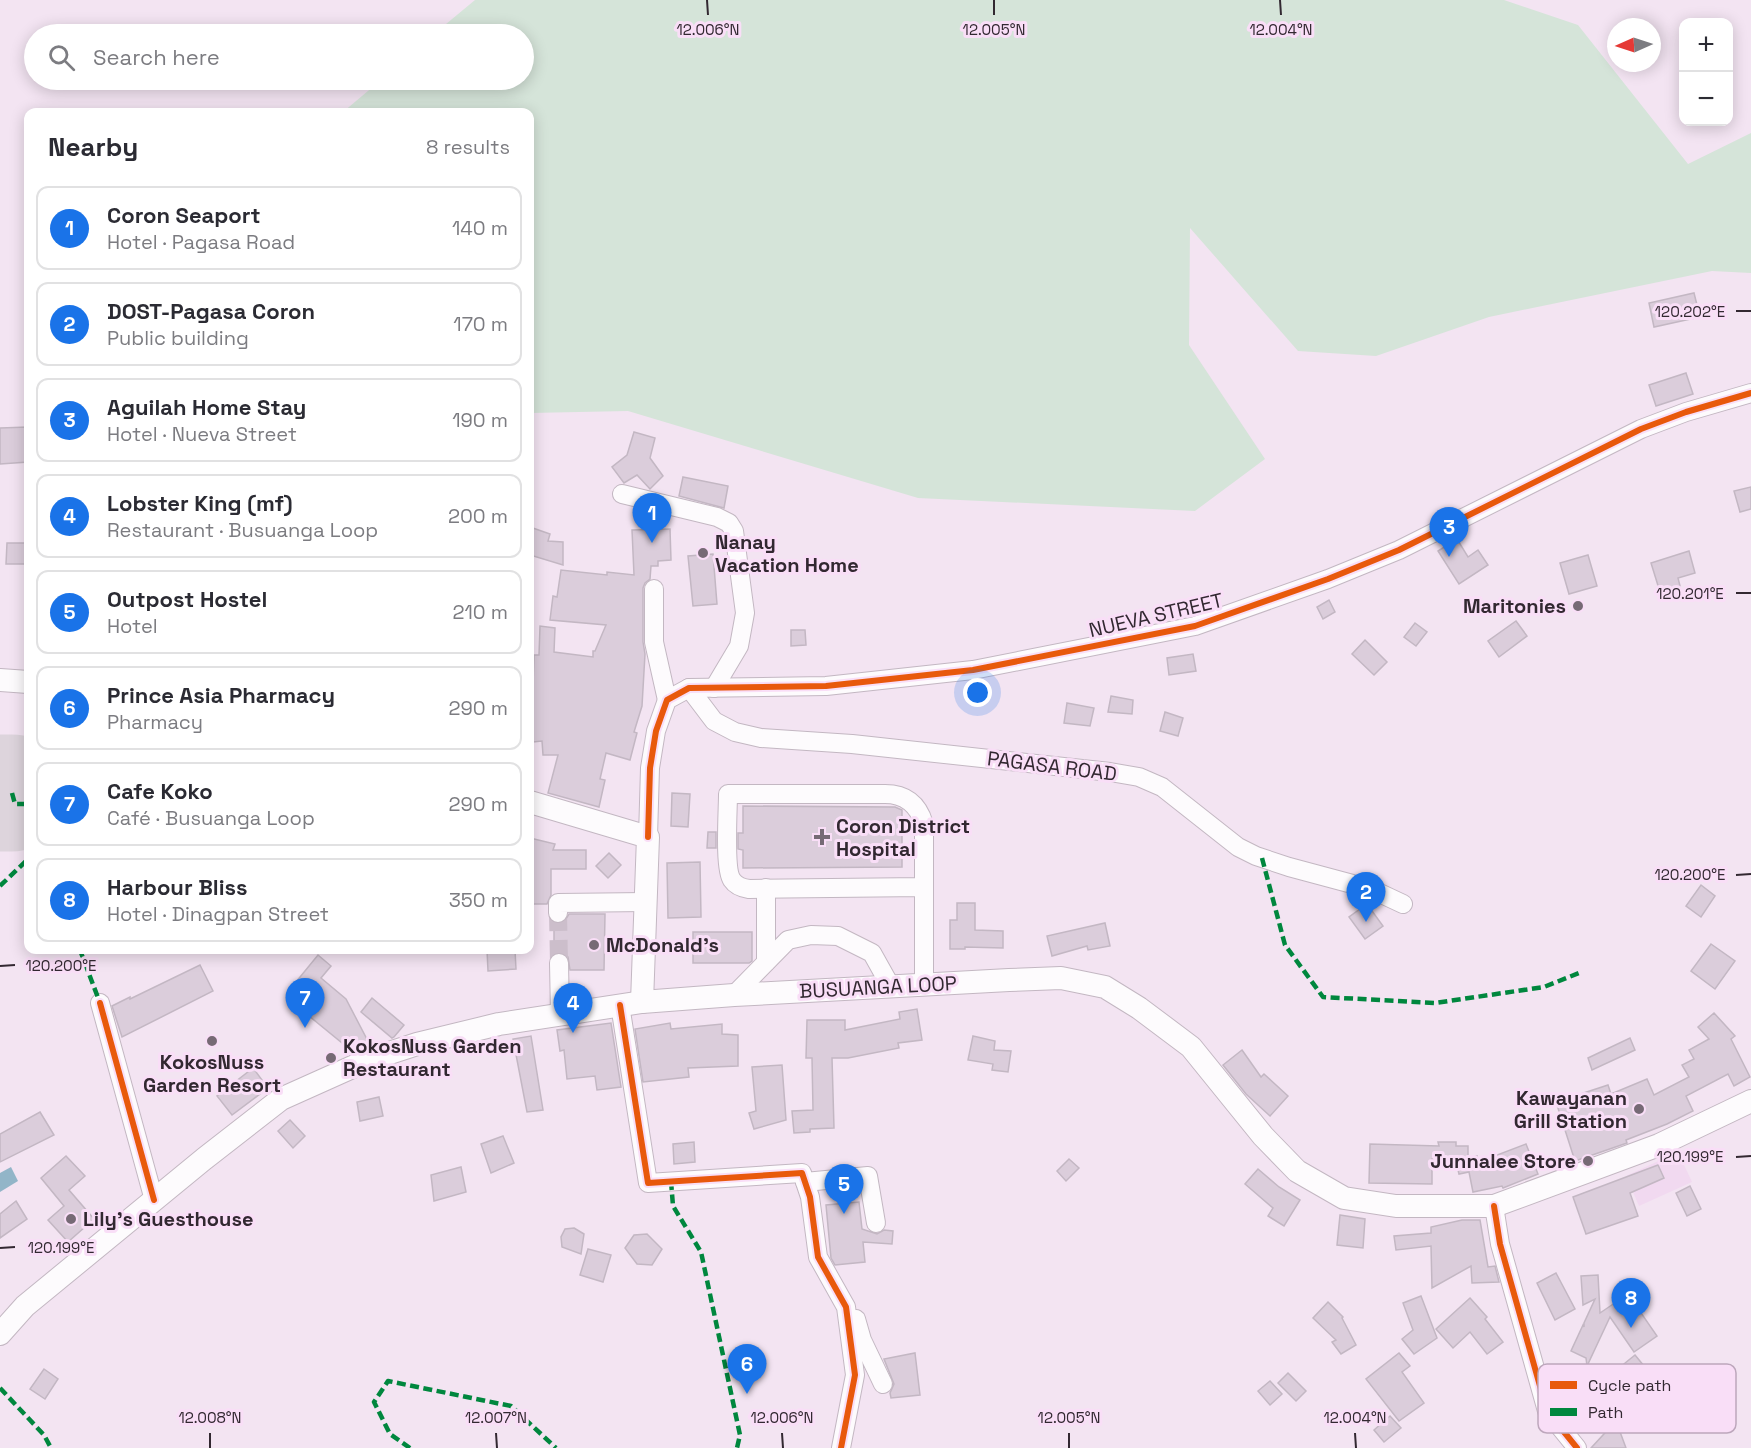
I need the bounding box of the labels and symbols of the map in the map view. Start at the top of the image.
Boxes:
north arrow [1607,18,1661,72]
text: 12.006°N [677,20,739,39]
text: 12.005°N [963,20,1025,39]
text: 12.004°N [1249,20,1313,39]
text: 120.202°E [1655,302,1725,321]
pin: 1 [632,494,672,543]
pin: 3 [1430,508,1468,557]
place label: Nanay Vacation Home [715,529,859,578]
marker: Nanay Vacation Home [696,546,710,560]
text: 120.201°E [1656,584,1724,603]
street label: NUEVA STREET [1086,587,1226,643]
place label: Maritonies [1463,593,1566,619]
marker: Maritonies [1571,599,1585,613]
your location [963,678,992,707]
street label: PAGASA ROAD [986,745,1118,787]
place label: Coron District Hospital [836,813,970,862]
marker: Coron District Hospital [813,828,831,846]
text: 120.200°E [1655,865,1725,884]
pin: 2 [1346,872,1386,922]
place label: McDonald's [606,932,719,958]
marker: McDonald's [587,938,601,952]
text: 120.200°E [26,956,96,975]
street label: BUSUANGA LOOP [799,970,957,1004]
pin: 7 [286,978,324,1028]
pin: 4 [554,984,592,1033]
place label: KokosNuss Garden Restaurant [343,1033,522,1082]
marker: KokosNuss Garden Resort [205,1034,219,1048]
place label: KokosNuss Garden Resort [143,1049,281,1098]
marker: KokosNuss Garden Restaurant [324,1051,338,1065]
place label: Kawayanan Grill Station [1514,1085,1627,1134]
marker: Kawayanan Grill Station [1632,1102,1646,1116]
text: 120.199°E [1657,1147,1723,1166]
place label: Junnalee Store [1430,1148,1576,1174]
marker: Junnalee Store [1581,1154,1595,1168]
pin: 5 [824,1164,864,1214]
place label: Lily's Guesthouse [83,1206,253,1232]
marker: Lily's Guesthouse [64,1212,78,1226]
text: 120.199°E [28,1238,94,1257]
pin: 8 [1612,1278,1650,1328]
pin: 6 [728,1344,766,1394]
legend [1538,1364,1736,1433]
text: Cycle path [1588,1375,1671,1396]
text: Path [1588,1402,1623,1423]
text: 12.008°N [178,1408,242,1427]
text: 12.007°N [465,1408,527,1427]
text: 12.006°N [751,1408,813,1427]
text: 12.005°N [1038,1408,1100,1427]
text: 12.004°N [1323,1408,1387,1427]

